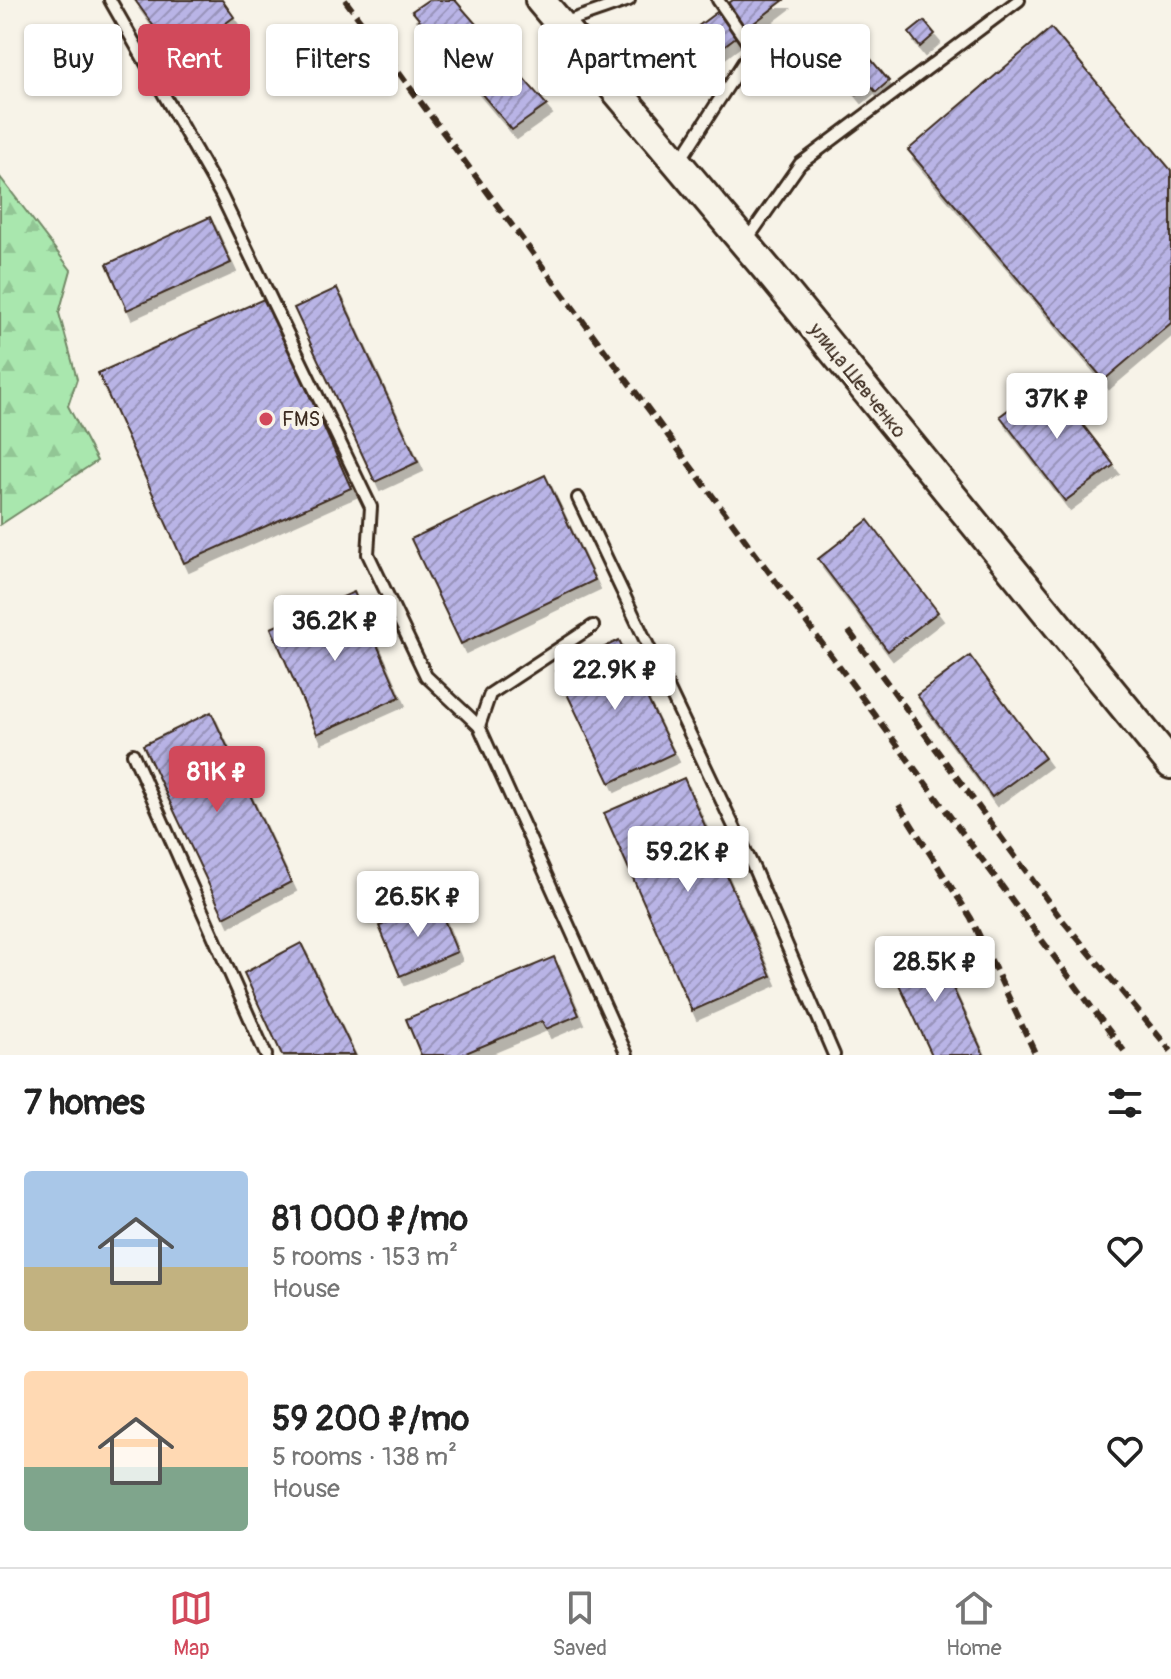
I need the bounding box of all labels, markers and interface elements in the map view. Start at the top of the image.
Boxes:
chip: Buy [24,24,122,96]
chip: Rent [138,24,250,96]
chip: Filters [266,24,398,96]
chip: New [414,24,522,96]
chip: Apartment [538,24,725,96]
chip: House [741,24,870,96]
street label: улица Шевченко [803,317,912,443]
pin: 37K ₽ [1001,373,1113,441]
text: 37K ₽ [1024,383,1090,415]
place label: FMS [282,407,320,432]
marker: FMS [257,410,275,428]
pin: 36.2K ₽ [261,595,409,663]
text: 36.2K ₽ [292,605,378,637]
pin: 22.9K ₽ [541,644,689,712]
text: 22.9K ₽ [572,654,658,686]
pin: 81K ₽ [161,746,273,814]
text: 81K ₽ [187,756,247,788]
pin: 59.2K ₽ [614,826,762,894]
text: 59.2K ₽ [646,836,730,868]
pin: 26.5K ₽ [344,871,492,939]
text: 26.5K ₽ [375,881,461,913]
pin: 28.5K ₽ [861,936,1009,1004]
text: 28.5K ₽ [893,946,977,978]
icon: filters [1103,1081,1147,1125]
text: 7 homes [24,1082,145,1125]
text: 81 000 ₽/mo [272,1198,468,1241]
icon: home [88,1203,184,1299]
icon: heart [1103,1229,1147,1273]
text: 5 rooms · 153 m² [272,1241,458,1273]
text: House [272,1273,340,1305]
text: 59 200 ₽/mo [272,1398,469,1441]
icon: home [88,1403,184,1499]
icon: heart [1103,1429,1147,1473]
text: 5 rooms · 138 m² [272,1441,457,1473]
text: House [272,1473,340,1505]
tab: Map [169,1586,213,1662]
tab: Saved [552,1586,607,1662]
tab: Home [946,1586,1001,1662]

